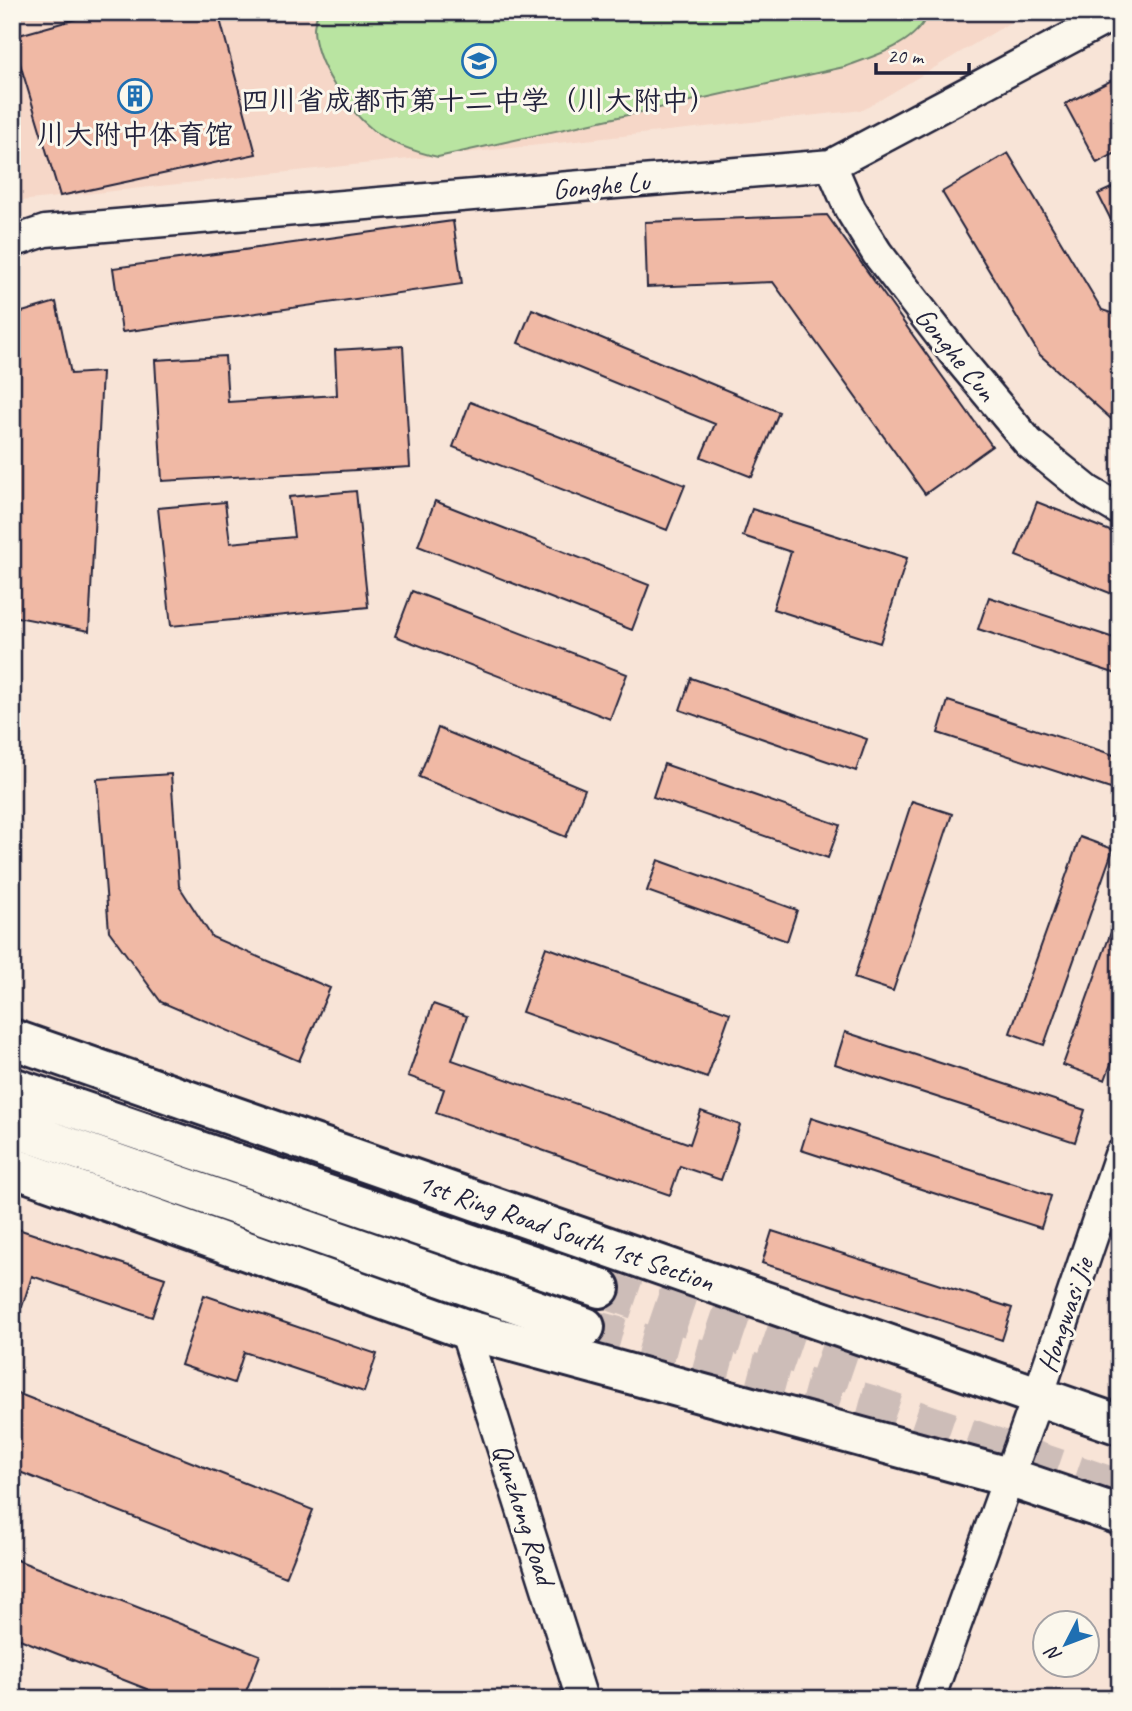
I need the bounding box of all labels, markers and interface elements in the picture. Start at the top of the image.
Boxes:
scale bar [876,32,969,76]
school or university icon: 四川省成都市第十二中学（川大附中） [460,42,498,80]
text: 20 m [887,43,925,69]
building icon: 川大附中体育馆 [116,77,154,115]
place label: 四川省成都市第十二中学（川大附中） [241,83,717,118]
place label: 川大附中体育馆 [37,117,233,152]
street label: Gonghe Lu [551,163,652,207]
street label: Gonghe Cun [908,300,1005,409]
street label: 1st Ring Road South 1st Section [413,1165,719,1299]
street label: Hongwasi Jie [1029,1251,1101,1377]
street label: Qunzhong Road [485,1439,564,1592]
north arrow [1030,1610,1100,1680]
text: N [1039,1640,1067,1667]

